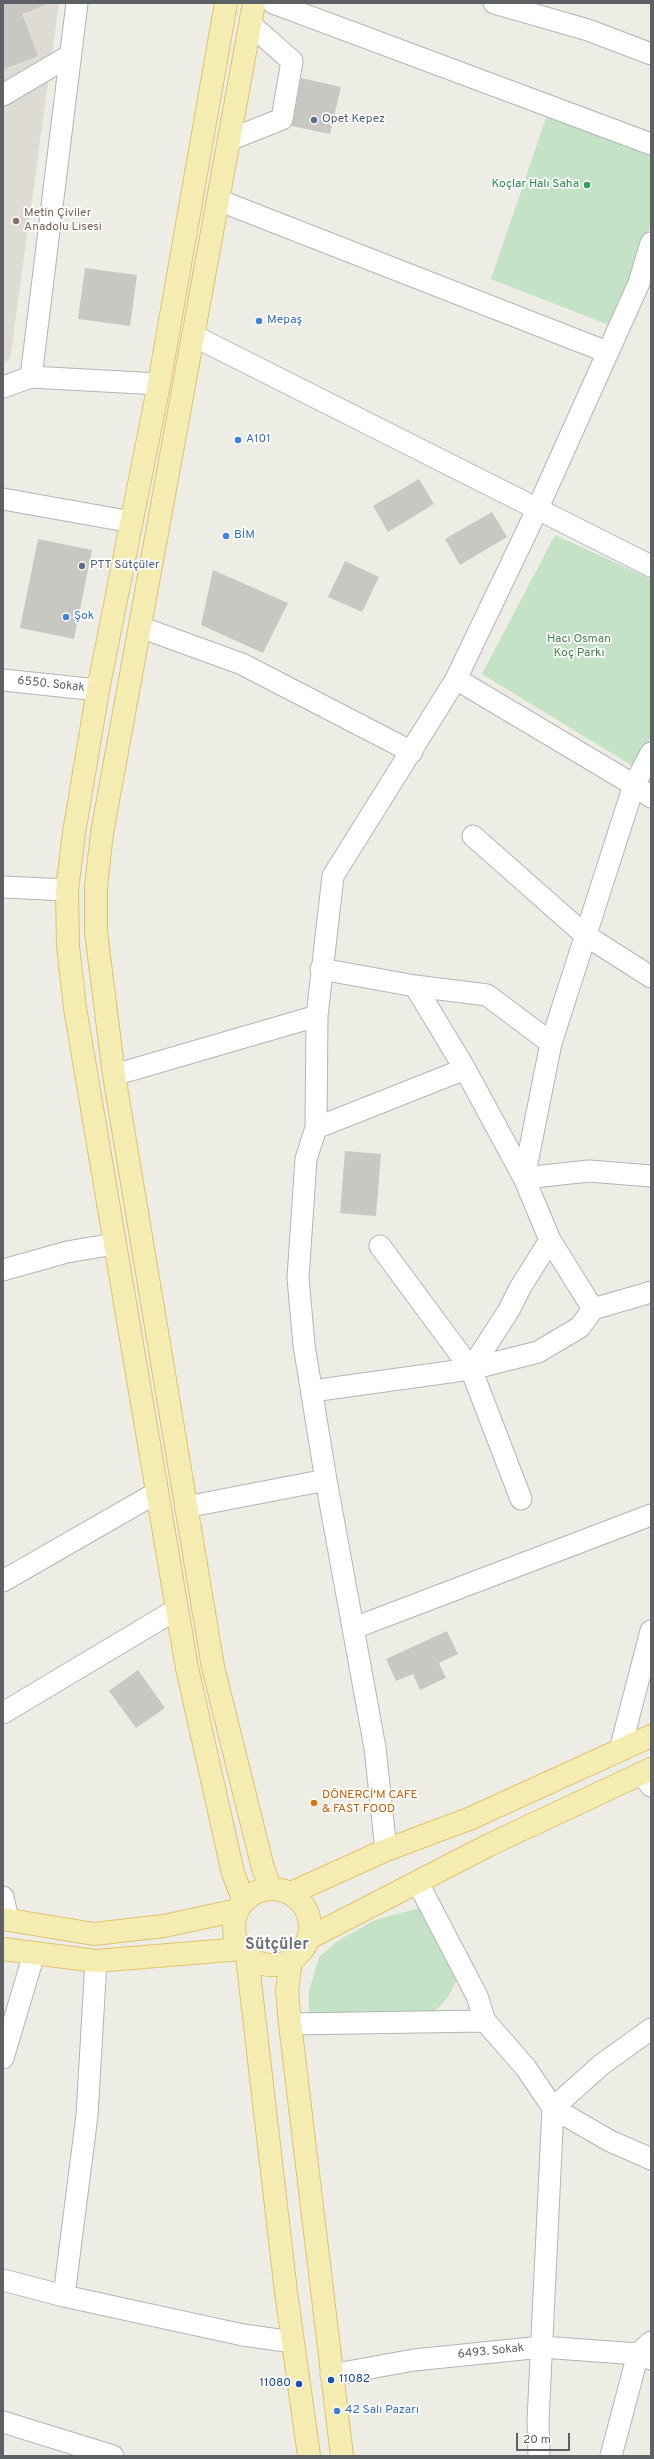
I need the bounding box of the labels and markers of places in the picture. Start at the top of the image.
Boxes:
place label: Opet Kepez [322,113,385,127]
marker: Opet Kepez [309,115,319,125]
place label: Koçlar Halı Saha [491,178,579,192]
marker: Koçlar Halı Saha [582,180,592,190]
place label: Metin Çiviler Anadolu Lisesi [24,207,102,235]
marker: Metin Çiviler Anadolu Lisesi [11,216,21,226]
place label: Mepaş [267,314,302,328]
marker: Mepaş [254,316,264,326]
place label: A101 [246,433,271,447]
marker: A101 [233,435,243,445]
place label: BİM [234,529,255,543]
marker: BİM [221,531,231,541]
place label: PTT Sütçüler [90,559,160,573]
marker: PTT Sütçüler [77,561,87,571]
place label: Şok [74,610,94,624]
marker: Şok [61,612,71,622]
place label: DÖNERCİ'M CAFE & FAST FOOD [322,1789,418,1817]
marker: DÖNERCİ'M CAFE & FAST FOOD [309,1798,319,1808]
place label: 11082 [339,2373,370,2387]
marker: 11082 [326,2375,336,2385]
place label: 11080 [259,2377,291,2391]
marker: 11080 [294,2379,304,2389]
place label: 42 Salı Pazarı [345,2404,419,2418]
marker: 42 Salı Pazarı [332,2406,342,2416]

